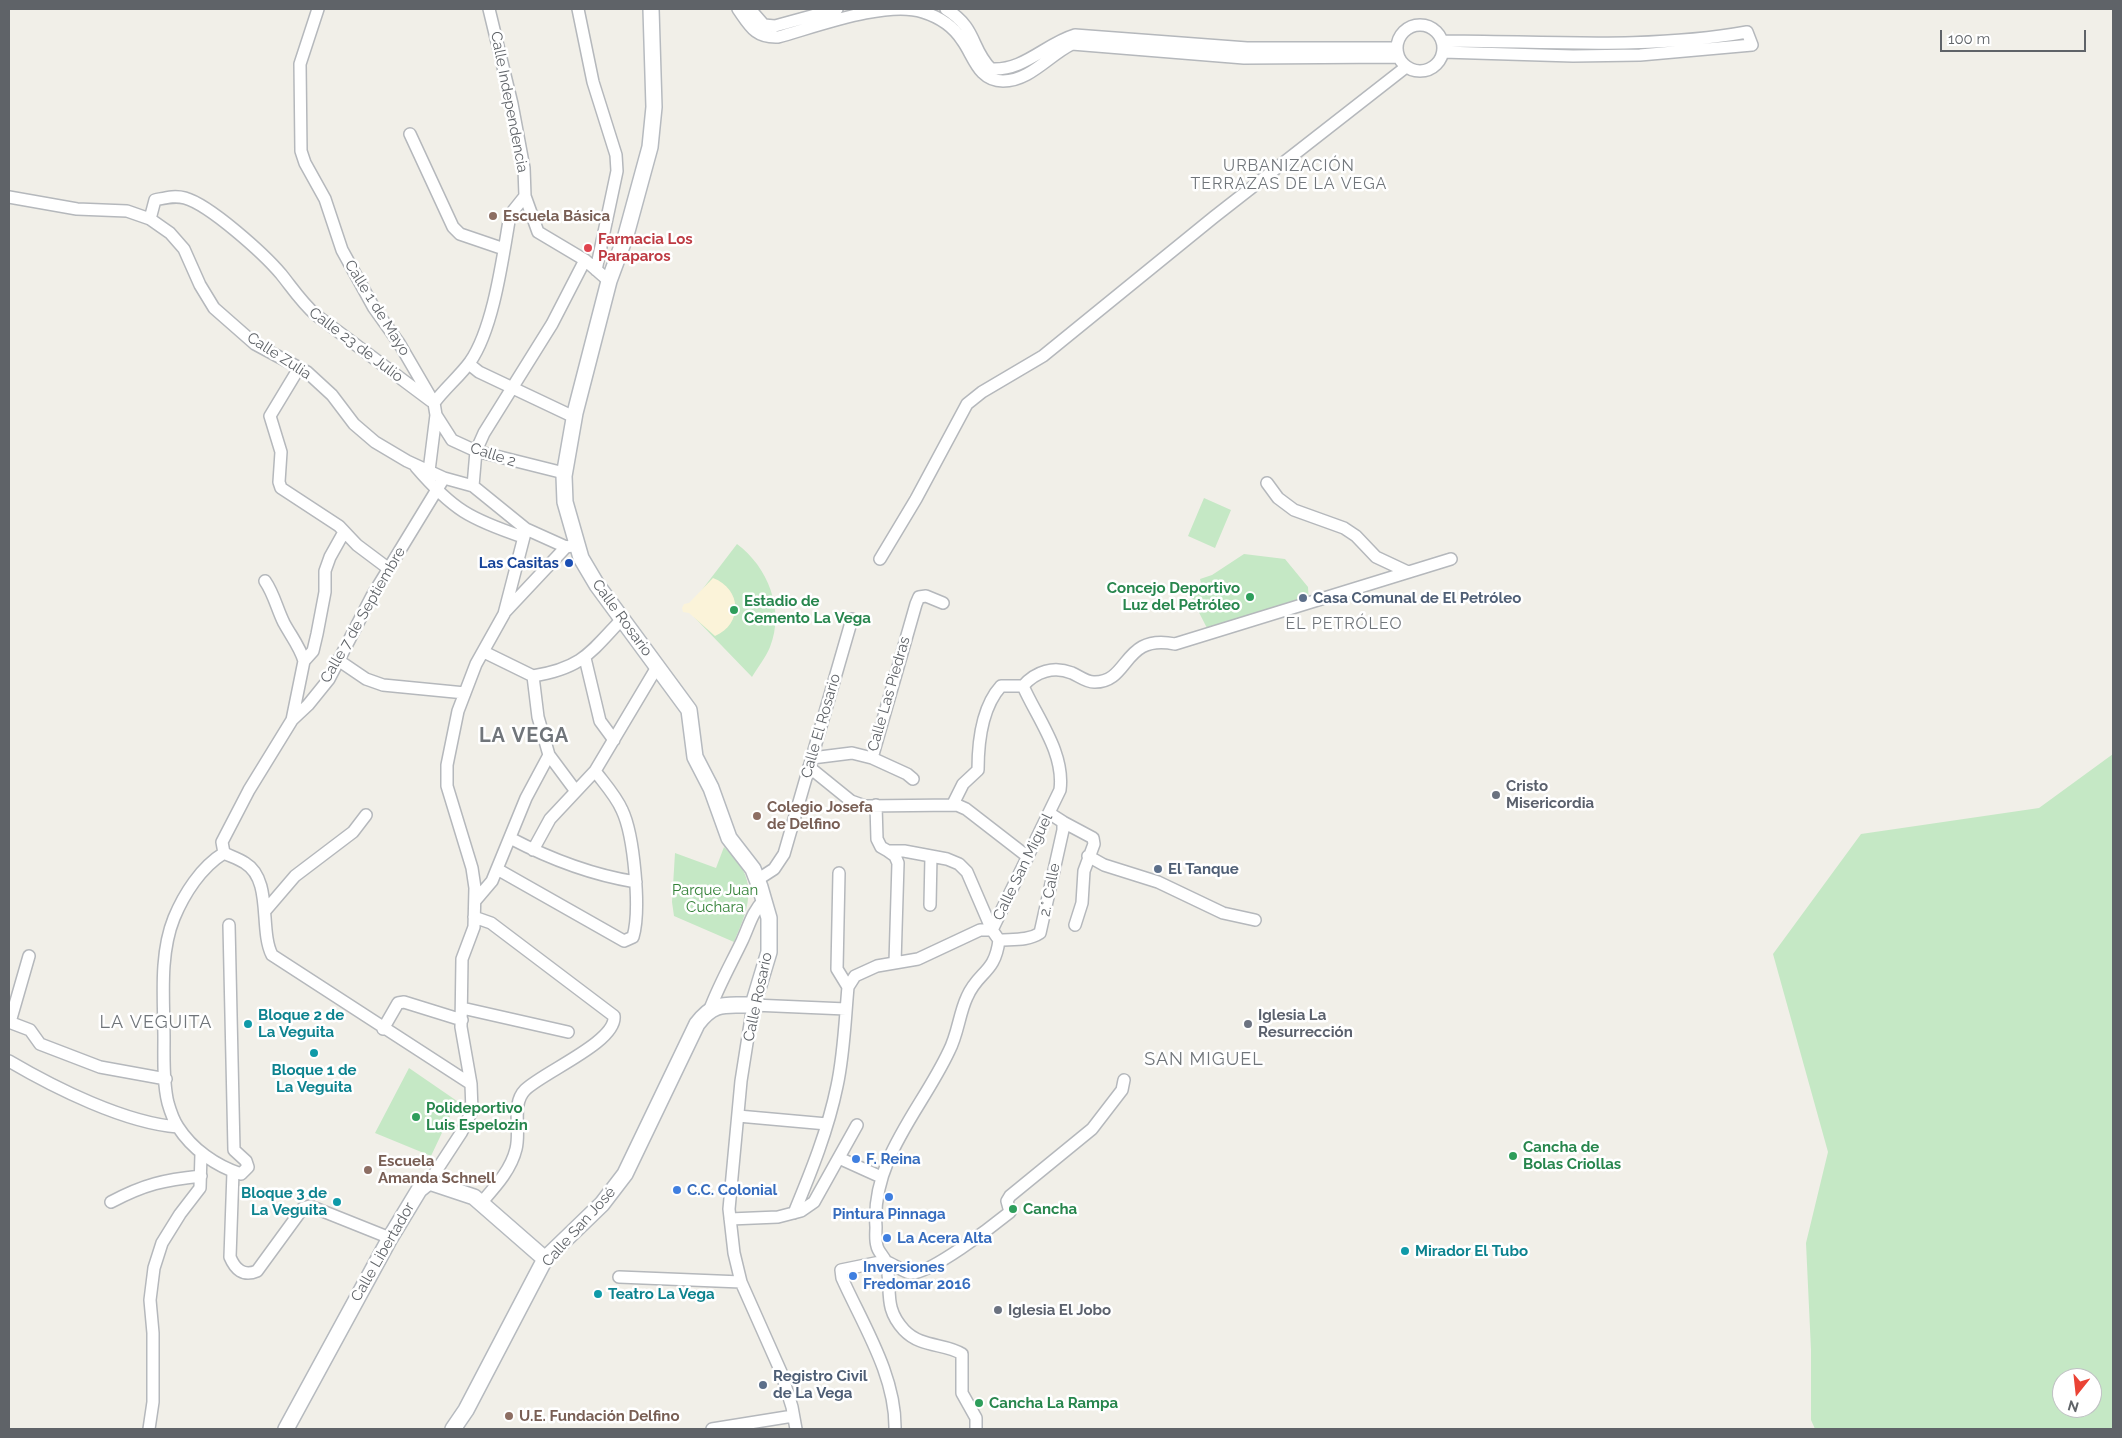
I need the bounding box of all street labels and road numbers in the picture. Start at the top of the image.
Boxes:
street label: Calle Independencia [487,30,531,174]
street label: Calle 1 de Mayo [340,257,414,359]
street label: Calle 23 de Julio [305,304,407,386]
street label: Calle Zulia [244,329,314,383]
street label: Calle 2 [468,439,518,471]
street label: Calle 7 de Septiembre [317,544,409,686]
street label: Calle Rosario [588,576,656,660]
street label: Calle Las Piedras [864,635,914,753]
street label: Calle El Rosario [798,672,844,780]
street label: Calle San Miguel [989,811,1057,923]
street label: 2.° Calle [1036,862,1064,918]
street label: Calle Rosario [740,951,776,1043]
street label: Calle San José [538,1183,620,1271]
street label: Calle Libertador [347,1199,419,1305]

